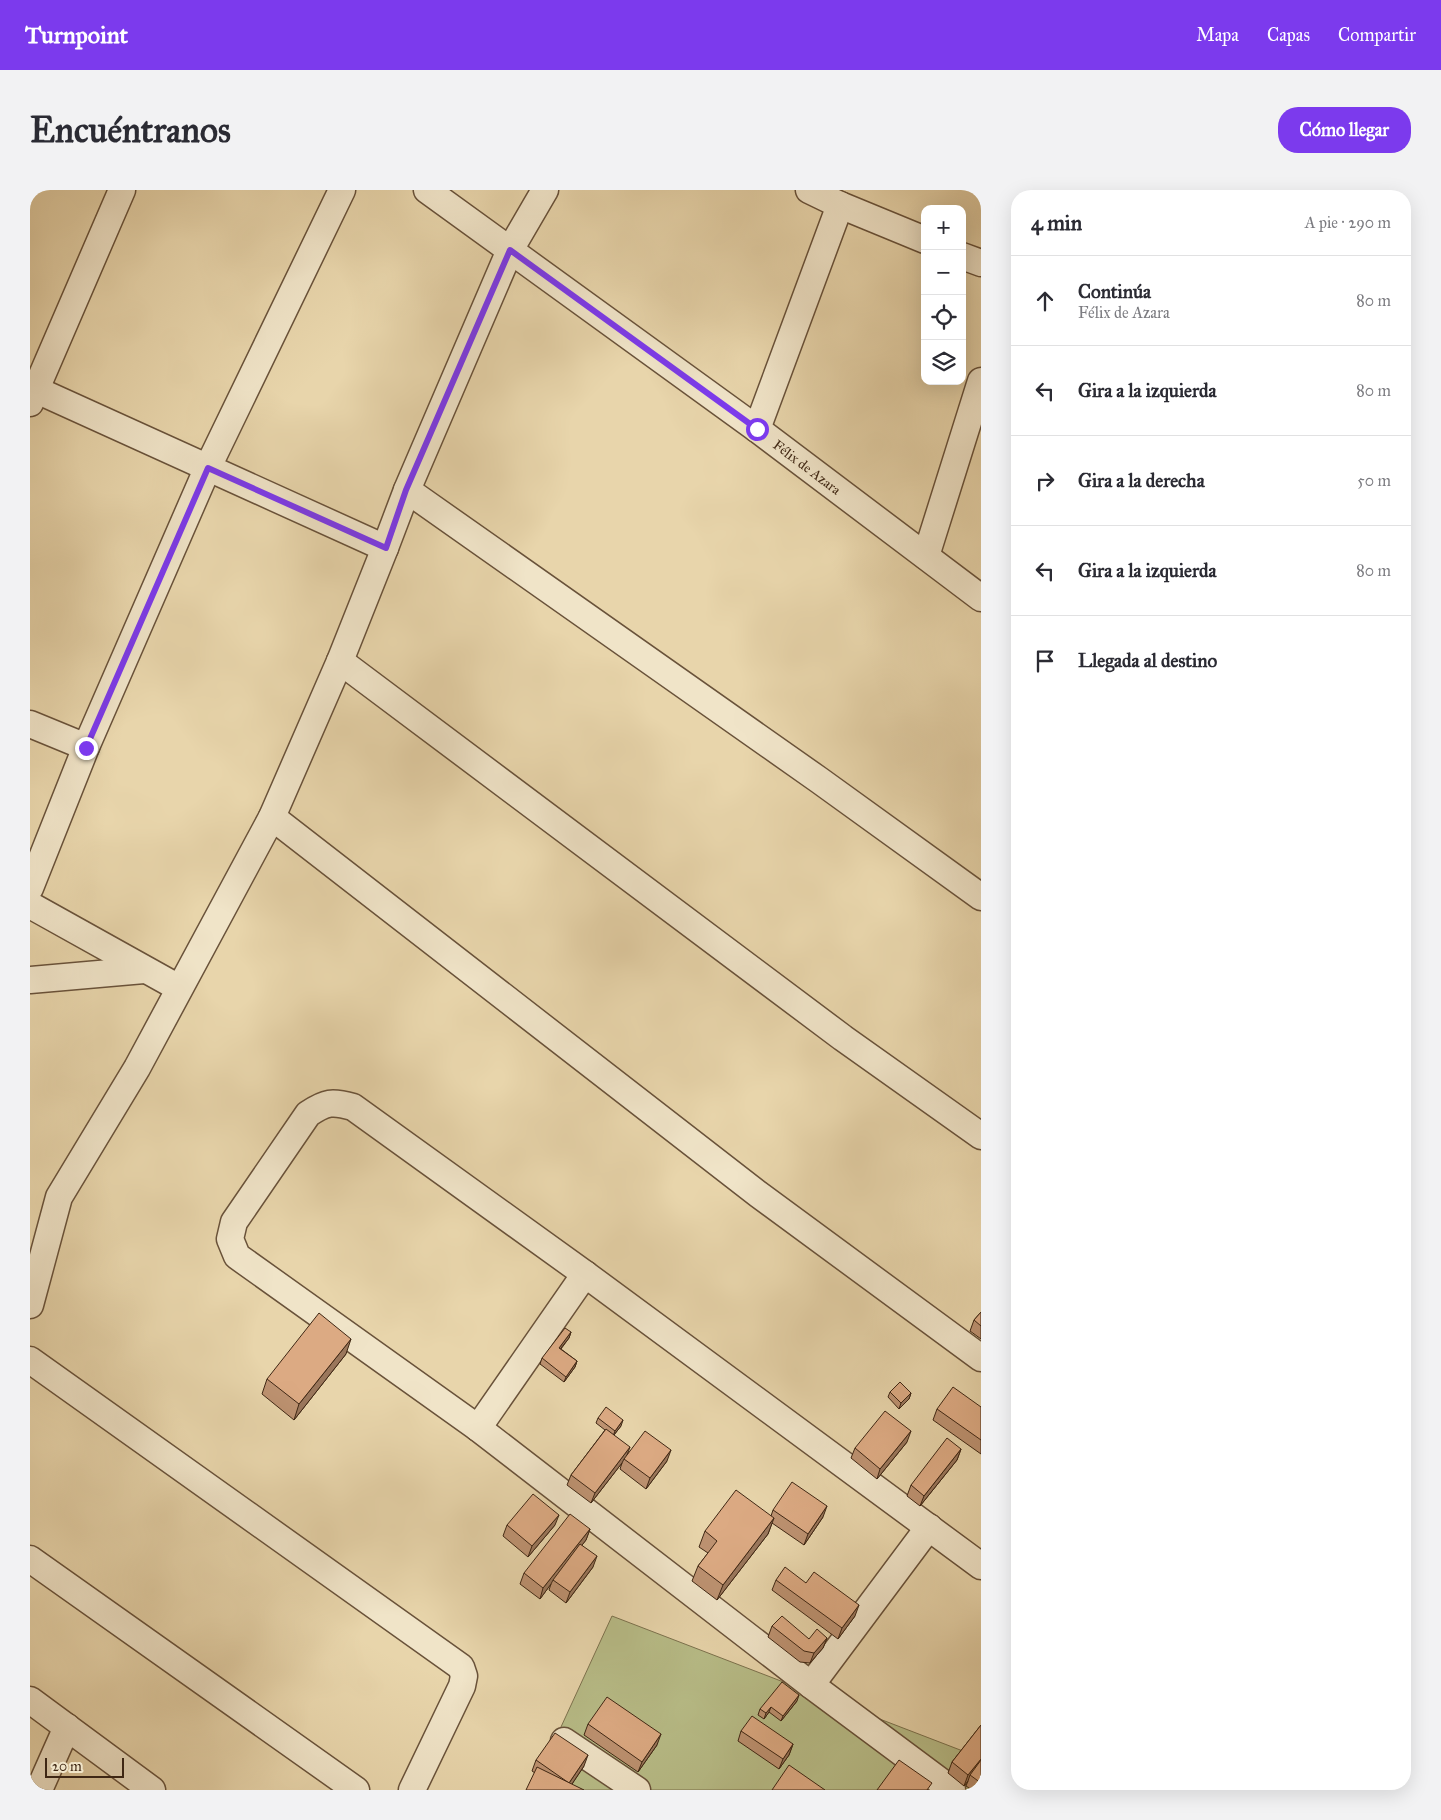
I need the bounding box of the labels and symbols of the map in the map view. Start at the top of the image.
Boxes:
route start [746,418,769,441]
street label: Félix de Azara [769,436,844,498]
route end [75,737,98,760]
scale bar [45,1755,124,1778]

